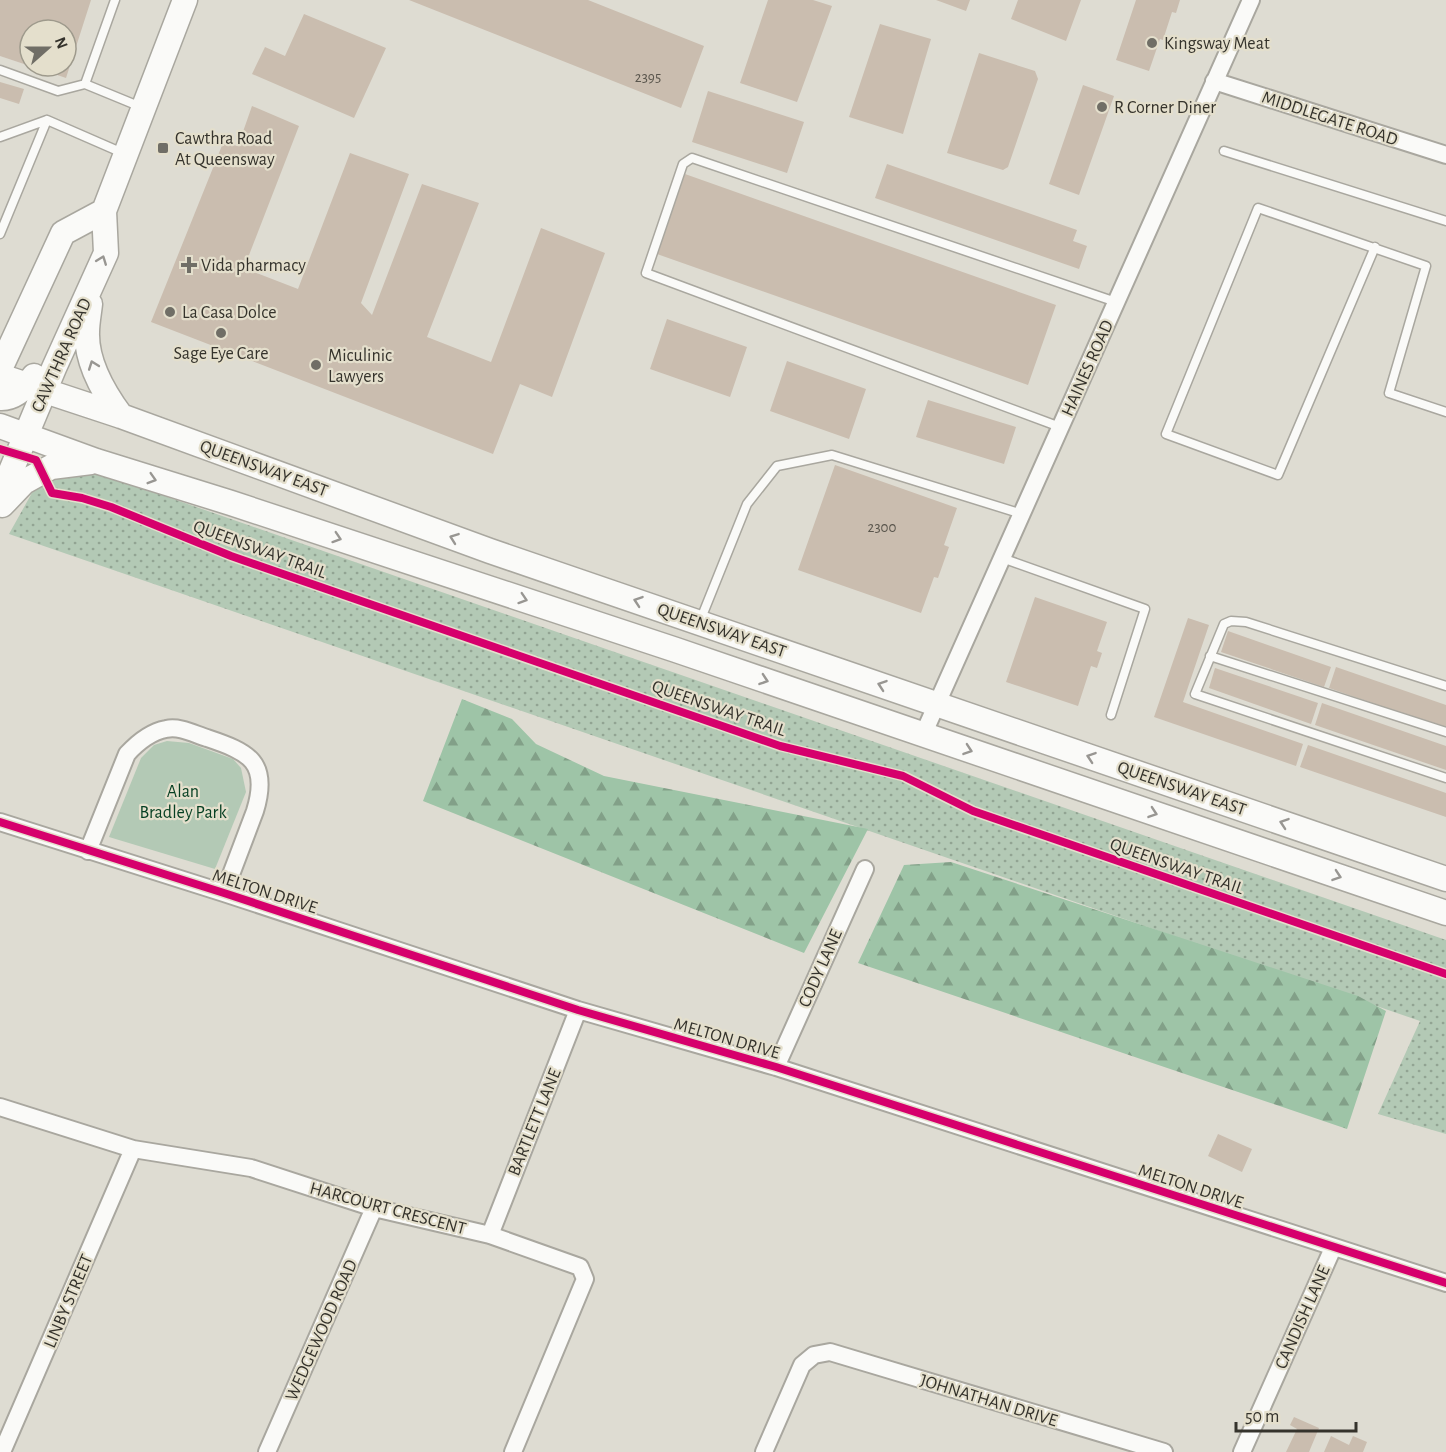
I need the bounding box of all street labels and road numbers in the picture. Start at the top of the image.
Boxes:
street label: MIDDLEGATE ROAD [1259,88,1400,149]
street label: CAWTHRA ROAD [29,296,95,415]
street label: HAINES ROAD [1059,318,1117,419]
street label: QUEENSWAY EAST [197,437,330,500]
street label: QUEENSWAY TRAIL [191,518,329,583]
street label: QUEENSWAY EAST [655,601,788,661]
street label: QUEENSWAY TRAIL [649,678,788,740]
street label: QUEENSWAY EAST [1115,759,1248,819]
street label: QUEENSWAY TRAIL [1107,836,1246,898]
street label: MELTON DRIVE [210,867,320,917]
street label: CODY LANE [796,926,846,1010]
street label: MELTON DRIVE [672,1015,782,1063]
street label: BARTLETT LANE [505,1066,565,1179]
street label: MELTON DRIVE [1136,1162,1246,1212]
street label: HARCOURT CRESCENT [308,1179,468,1239]
street label: LINBY STREET [41,1252,97,1351]
street label: WEDGEWOOD ROAD [283,1257,361,1404]
street label: CANDISH LANE [1272,1263,1334,1372]
street label: JOHNATHAN DRIVE [918,1372,1060,1430]

